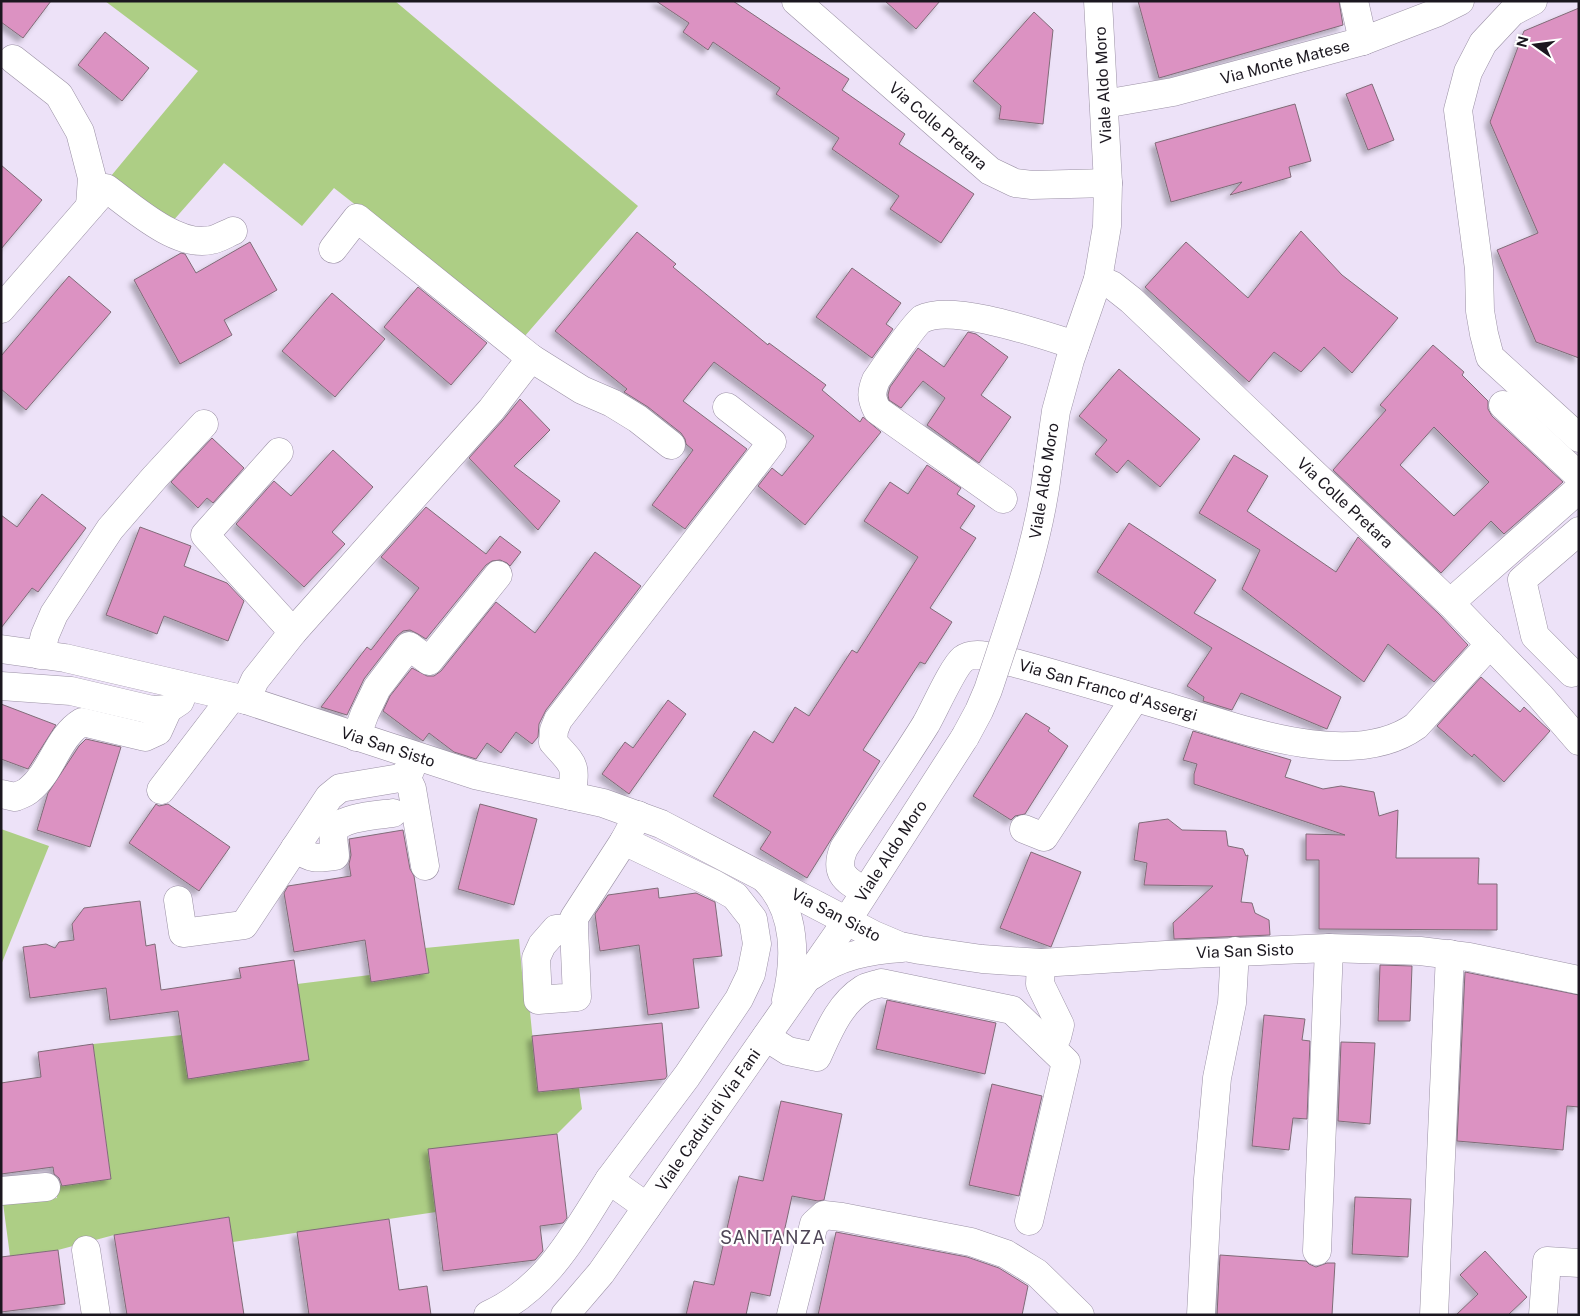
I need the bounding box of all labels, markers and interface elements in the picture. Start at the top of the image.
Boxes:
north arrow [1510,20,1560,70]
street label: Viale Aldo Moro [1090,26,1116,144]
text: N [1513,35,1531,49]
street label: Via Monte Matese [1218,36,1352,88]
street label: Via Colle Pretara [885,78,991,174]
street label: Viale Aldo Moro [1025,422,1063,540]
street label: Via Colle Pretara [1293,454,1397,552]
street label: Via San Franco d'Assergi [1017,655,1199,725]
street label: Via San Sisto [339,723,437,771]
street label: Viale Aldo Moro [851,797,931,905]
street label: Via San Sisto [788,884,884,946]
street label: Via San Sisto [1196,940,1294,962]
street label: Viale Caduti di Via Fani [652,1045,764,1195]
district label: SANTANZA [720,1227,826,1248]

